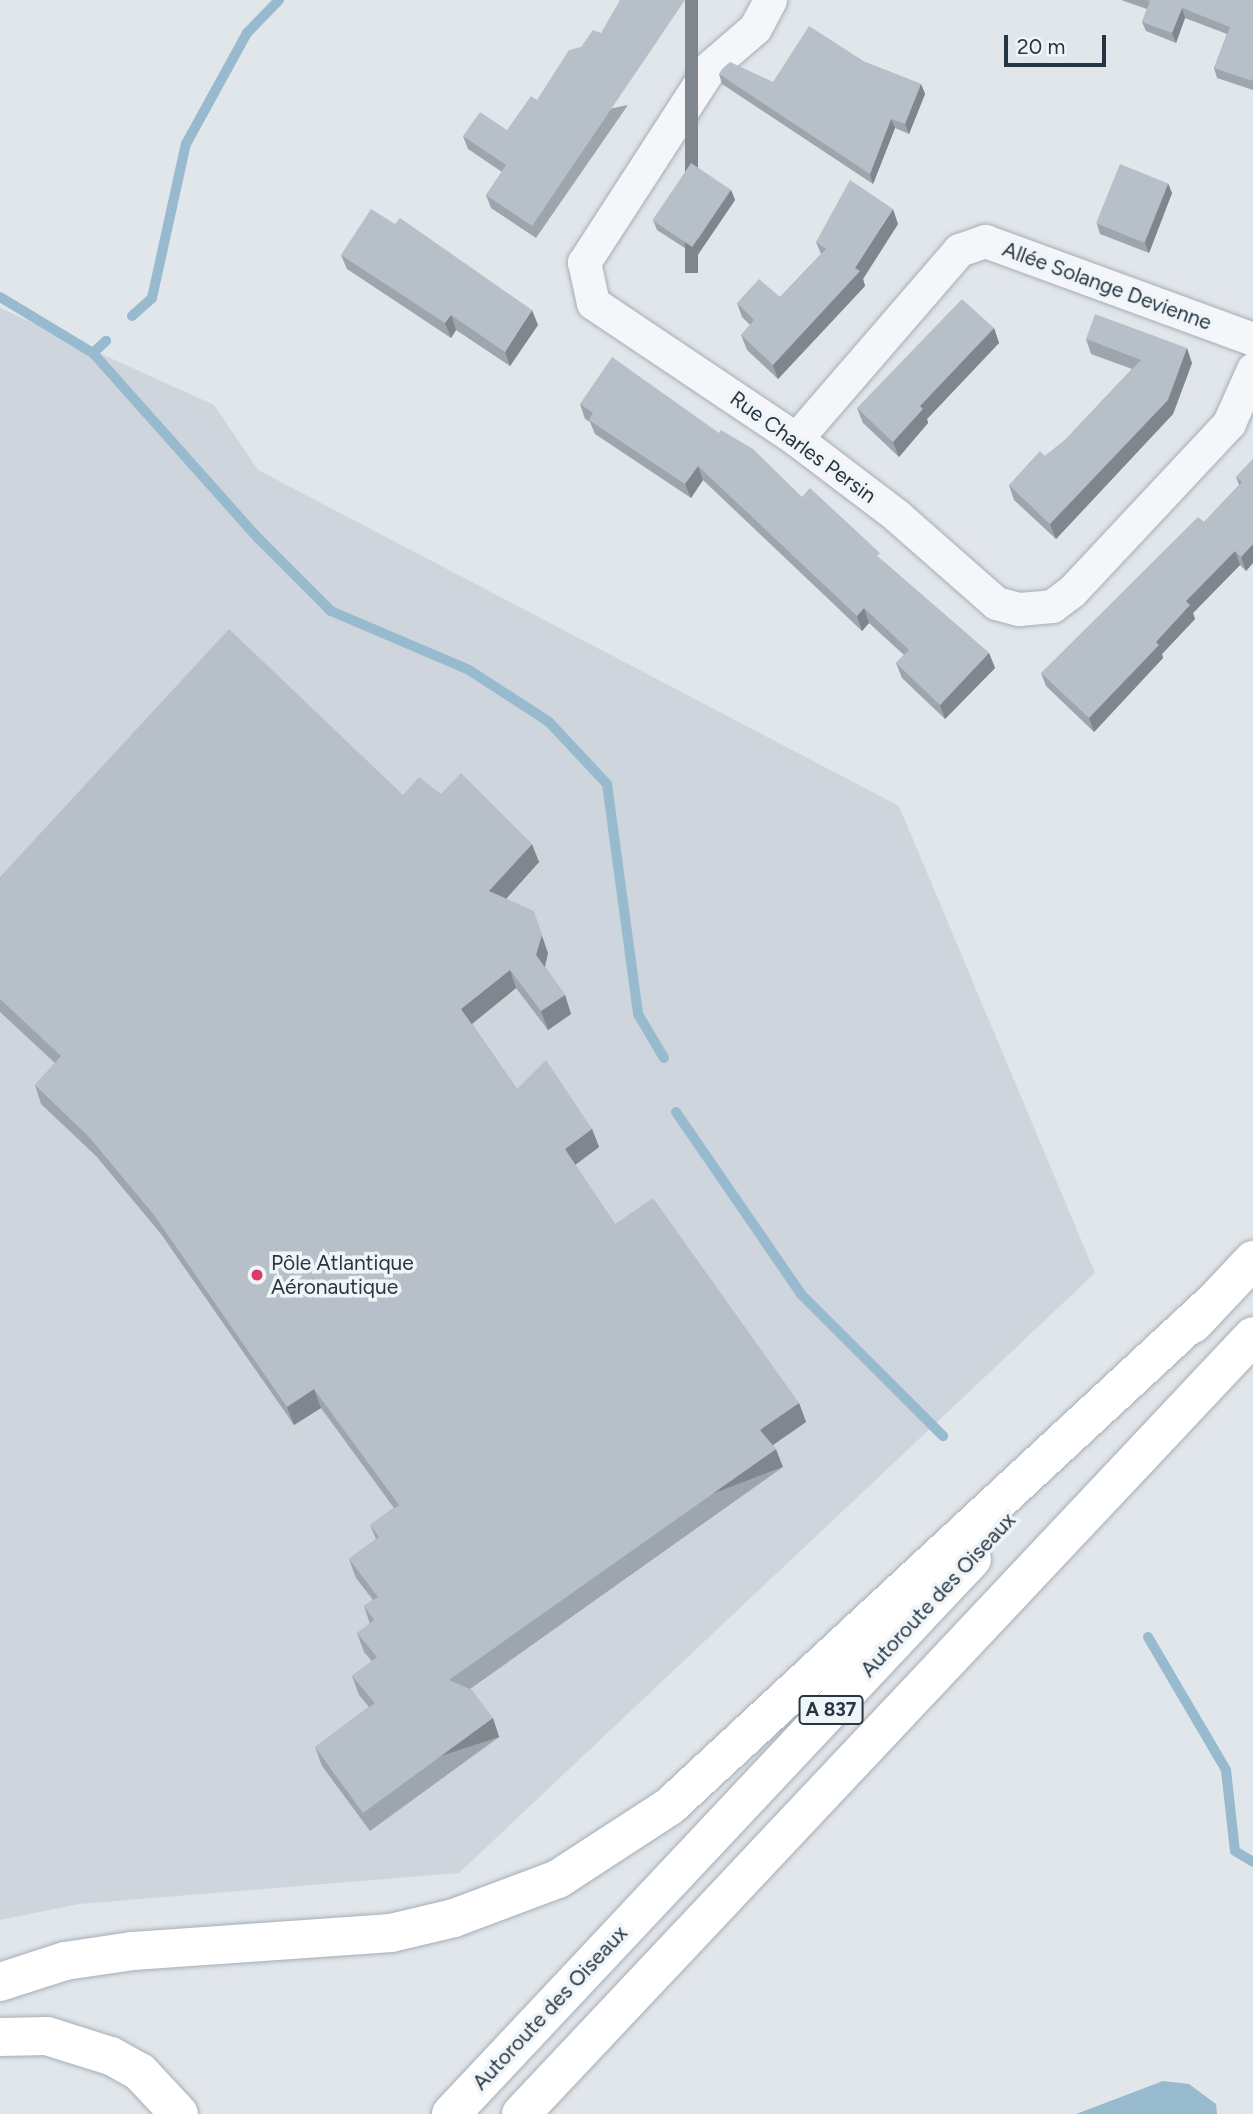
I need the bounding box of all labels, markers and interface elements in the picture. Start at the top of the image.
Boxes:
scale bar [1008,21,1110,65]
text: 20 m [1017,34,1065,59]
street label: Allée Solange Devienne [999,236,1215,336]
street label: Rue Charles Persin [725,386,881,508]
place label: Pôle Atlantique Aéronautique [271,1250,414,1300]
marker: Pôle Atlantique Aéronautique [249,1267,265,1283]
street label: Autoroute des Oiseaux [855,1508,1021,1682]
road number: A 837 [798,1694,864,1726]
street label: Autoroute des Oiseaux [467,1921,633,2095]

